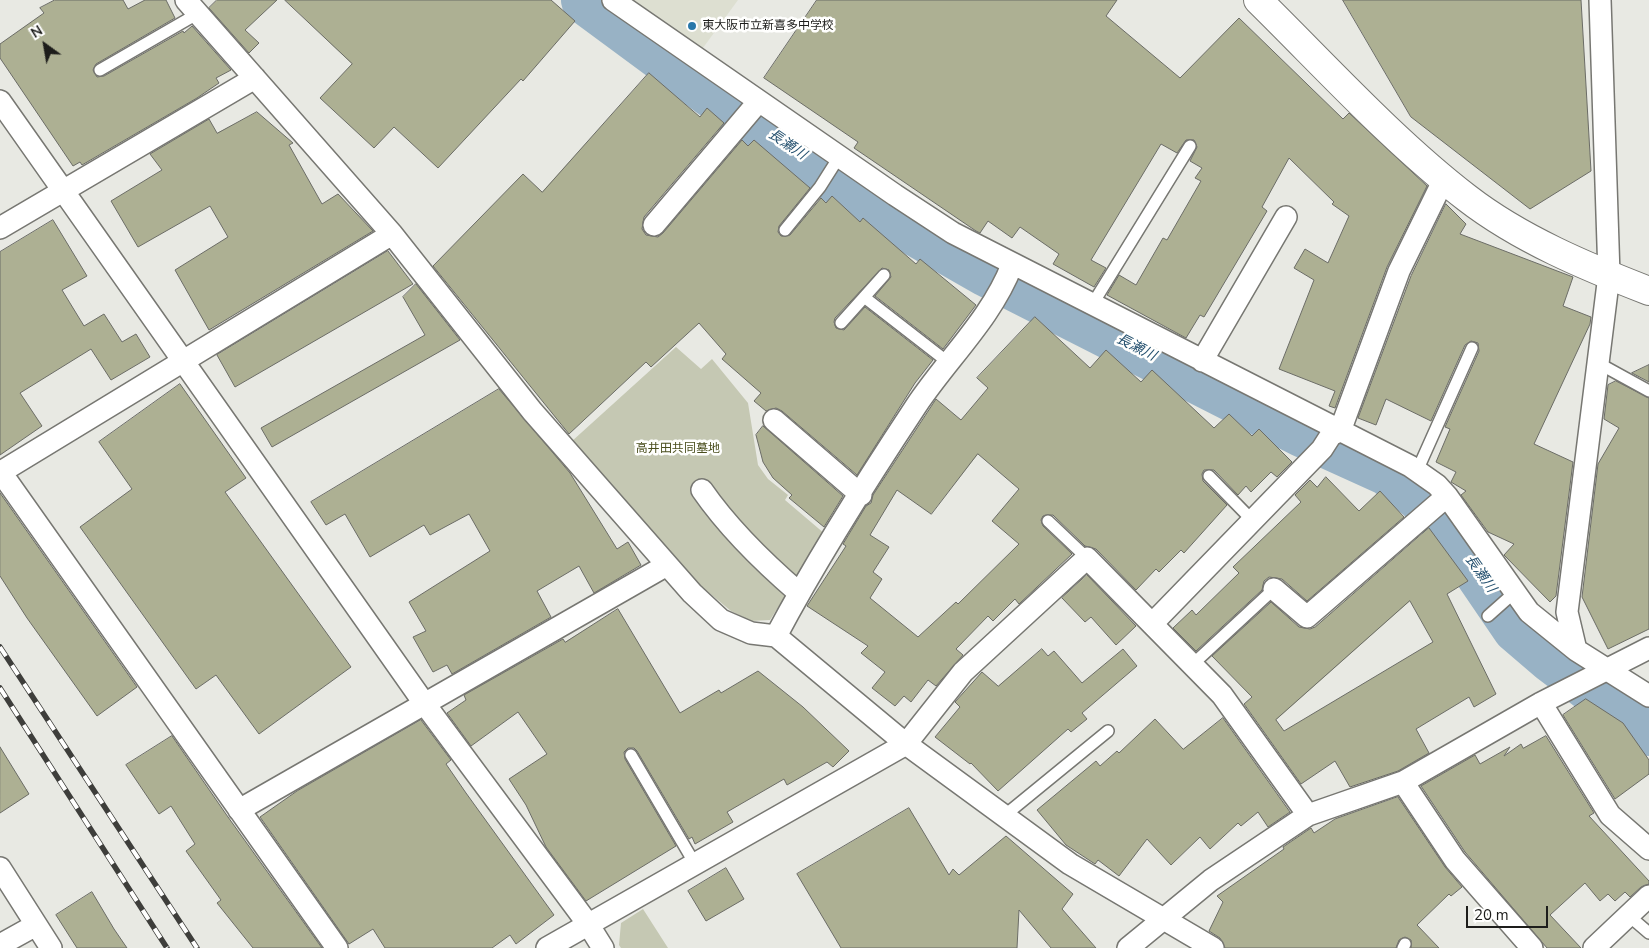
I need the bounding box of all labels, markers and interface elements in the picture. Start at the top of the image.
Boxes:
place label: 東大阪市立新喜多中学校 [702,19,834,33]
north arrow [20,20,70,70]
marker: 東大阪市立新喜多中学校 [686,20,698,32]
text: N [27,21,46,43]
water label: 長瀬川 [765,126,809,164]
water label: 長瀬川 [1113,331,1159,365]
park label: 高井田共同墓地 [636,442,720,456]
water label: 長瀬川 [1461,552,1499,596]
scale bar [1469,896,1552,928]
text: 20 m [1474,905,1509,925]

